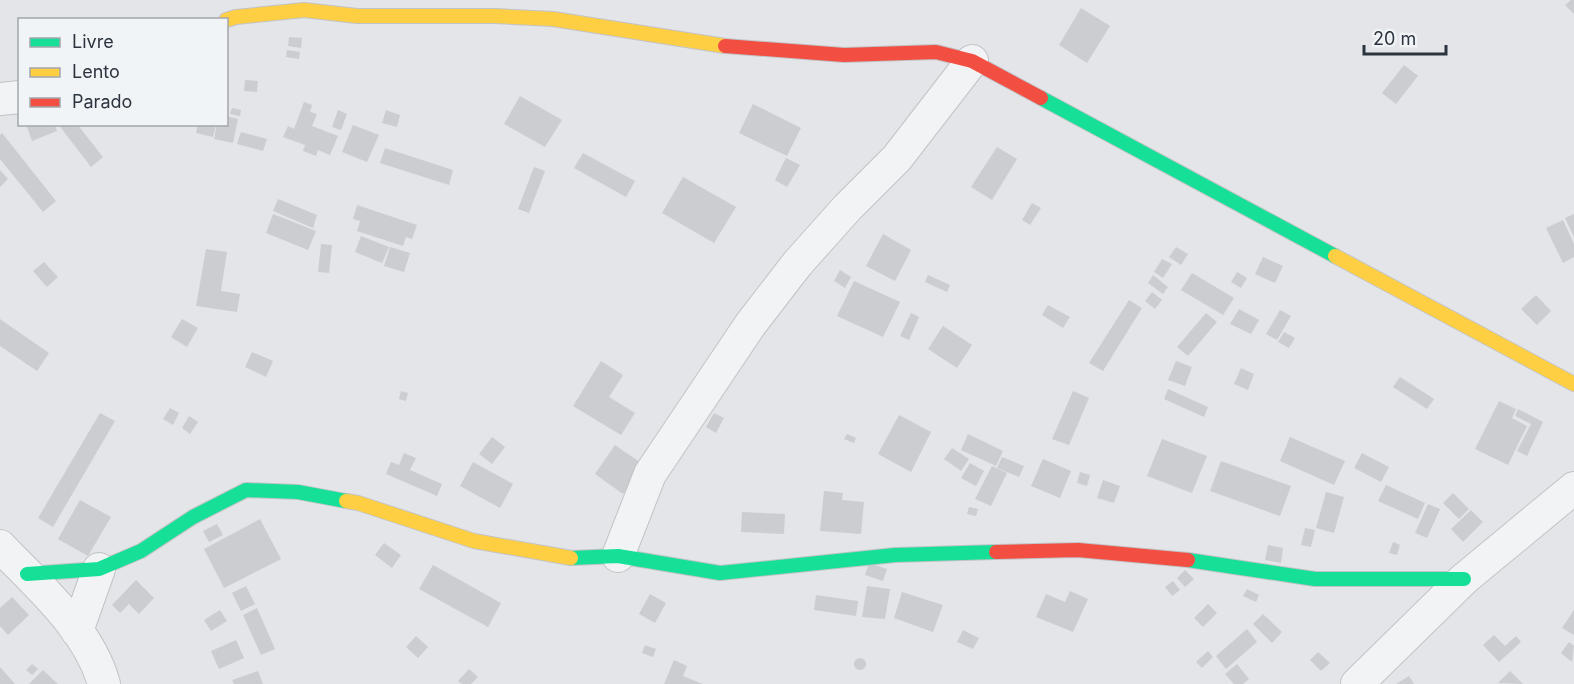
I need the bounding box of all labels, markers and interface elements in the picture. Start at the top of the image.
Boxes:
legend [18,18,228,126]
scale bar [1364,18,1446,56]
text: 20 m [1373,28,1416,49]
text: Livre [72,31,114,52]
text: Lento [72,61,120,82]
text: Parado [72,91,132,112]

